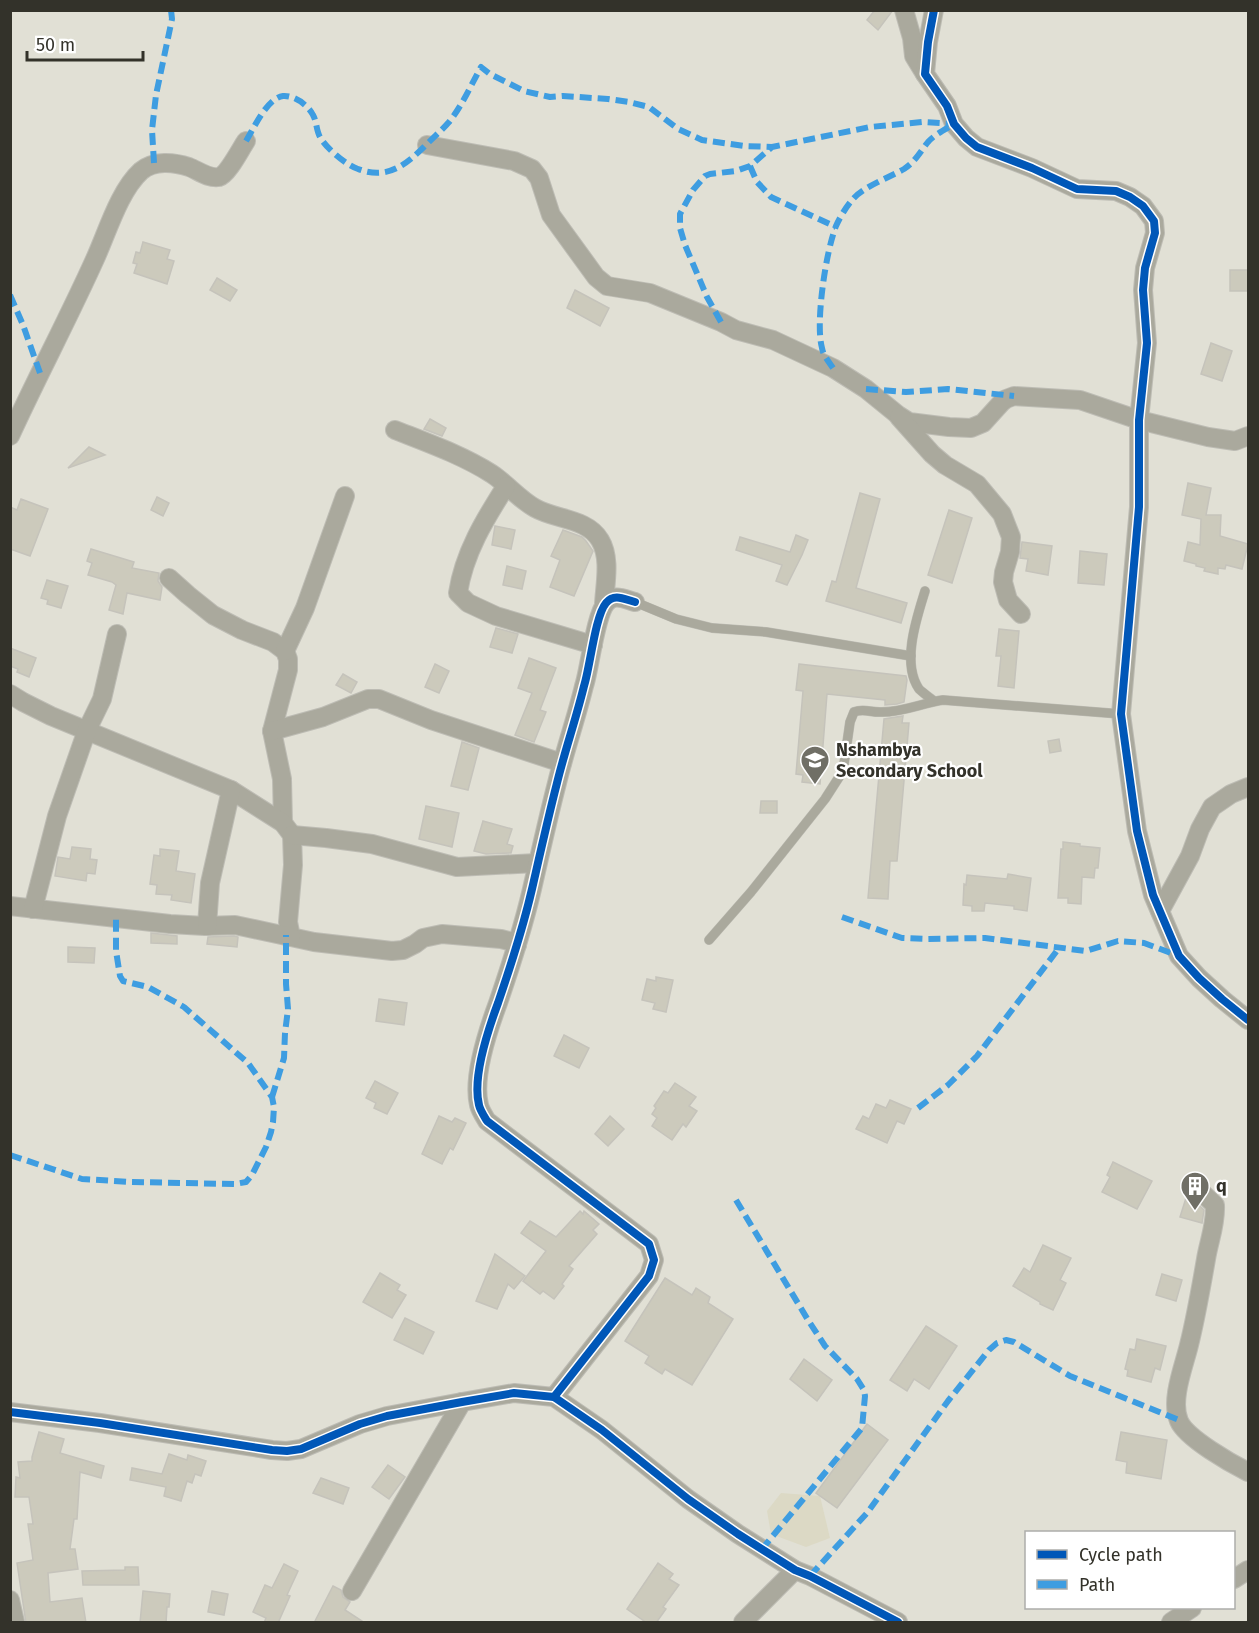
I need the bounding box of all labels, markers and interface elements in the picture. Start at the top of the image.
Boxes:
scale bar [27,24,142,62]
text: 50 m [36,34,75,56]
place label: Nshambya Secondary School [836,739,983,782]
school or university icon: Nshambya Secondary School [799,744,831,786]
building icon: q [1179,1170,1211,1212]
place label: q [1216,1175,1227,1197]
legend [1025,1531,1235,1609]
text: Cycle path [1079,1544,1163,1566]
text: Path [1079,1574,1115,1596]

